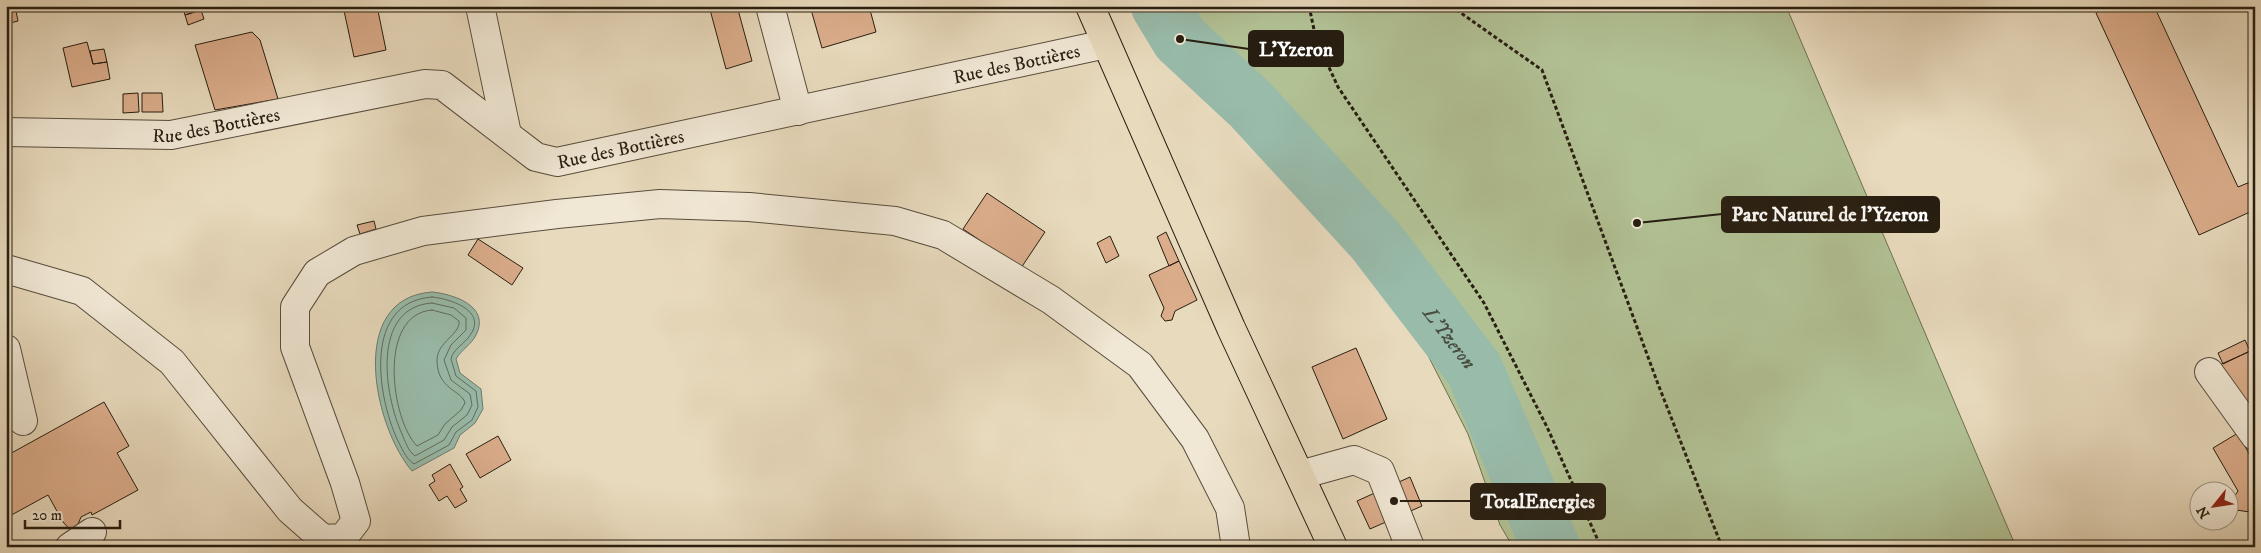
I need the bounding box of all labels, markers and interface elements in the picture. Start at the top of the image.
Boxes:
callout: L'Yzeron [1249,31,1343,66]
text: L'Yzeron [1259,38,1334,63]
street label: Rue des Bottières [951,40,1082,90]
street label: Rue des Bottières [152,103,282,148]
street label: Rue des Bottières [555,125,686,175]
callout: Parc Naturel de l'Yzeron [1722,197,1939,232]
text: Parc Naturel de l'Yzeron [1731,203,1929,228]
water label: L'Yzeron [1416,302,1481,375]
north arrow [2188,480,2238,530]
callout: TotalEnergies [1471,484,1605,519]
text: TotalEnergies [1480,490,1595,515]
scale bar [25,498,120,530]
text: N [2193,502,2214,521]
text: 20 m [32,506,62,525]

